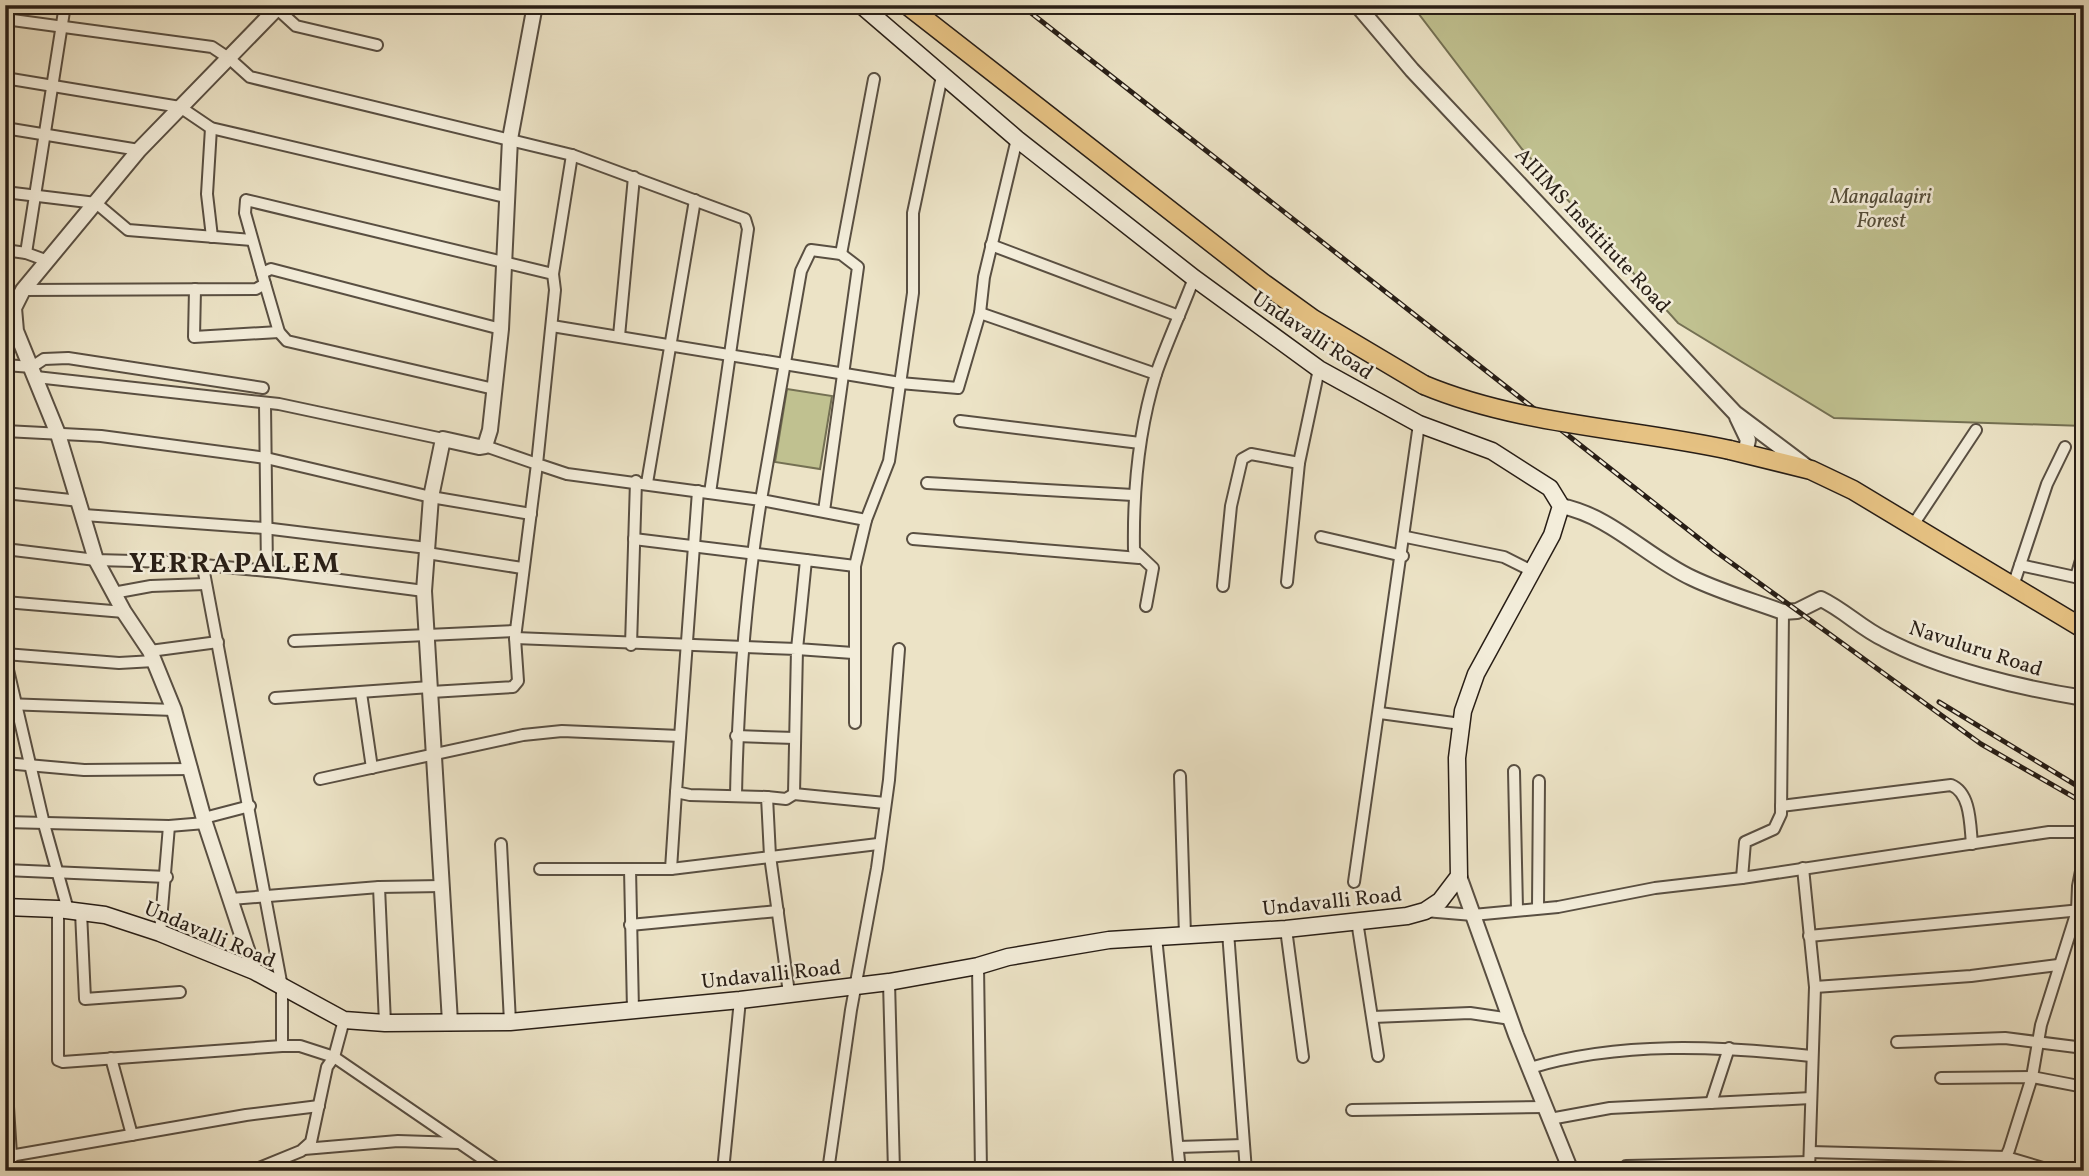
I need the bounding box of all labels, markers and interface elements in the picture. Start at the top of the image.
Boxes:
street label: AIIIMS Instititute Road [1507,142,1676,320]
park label: Mangalagiri Forest [1830,183,1932,236]
street label: Undavalli Road [1246,285,1378,388]
district label: YERRAPALEM [129,545,341,584]
street label: Navuluru Road [1905,614,2046,685]
street label: Undavalli Road [1261,881,1404,924]
street label: Undavalli Road [139,895,280,976]
street label: Undavalli Road [700,954,843,997]

